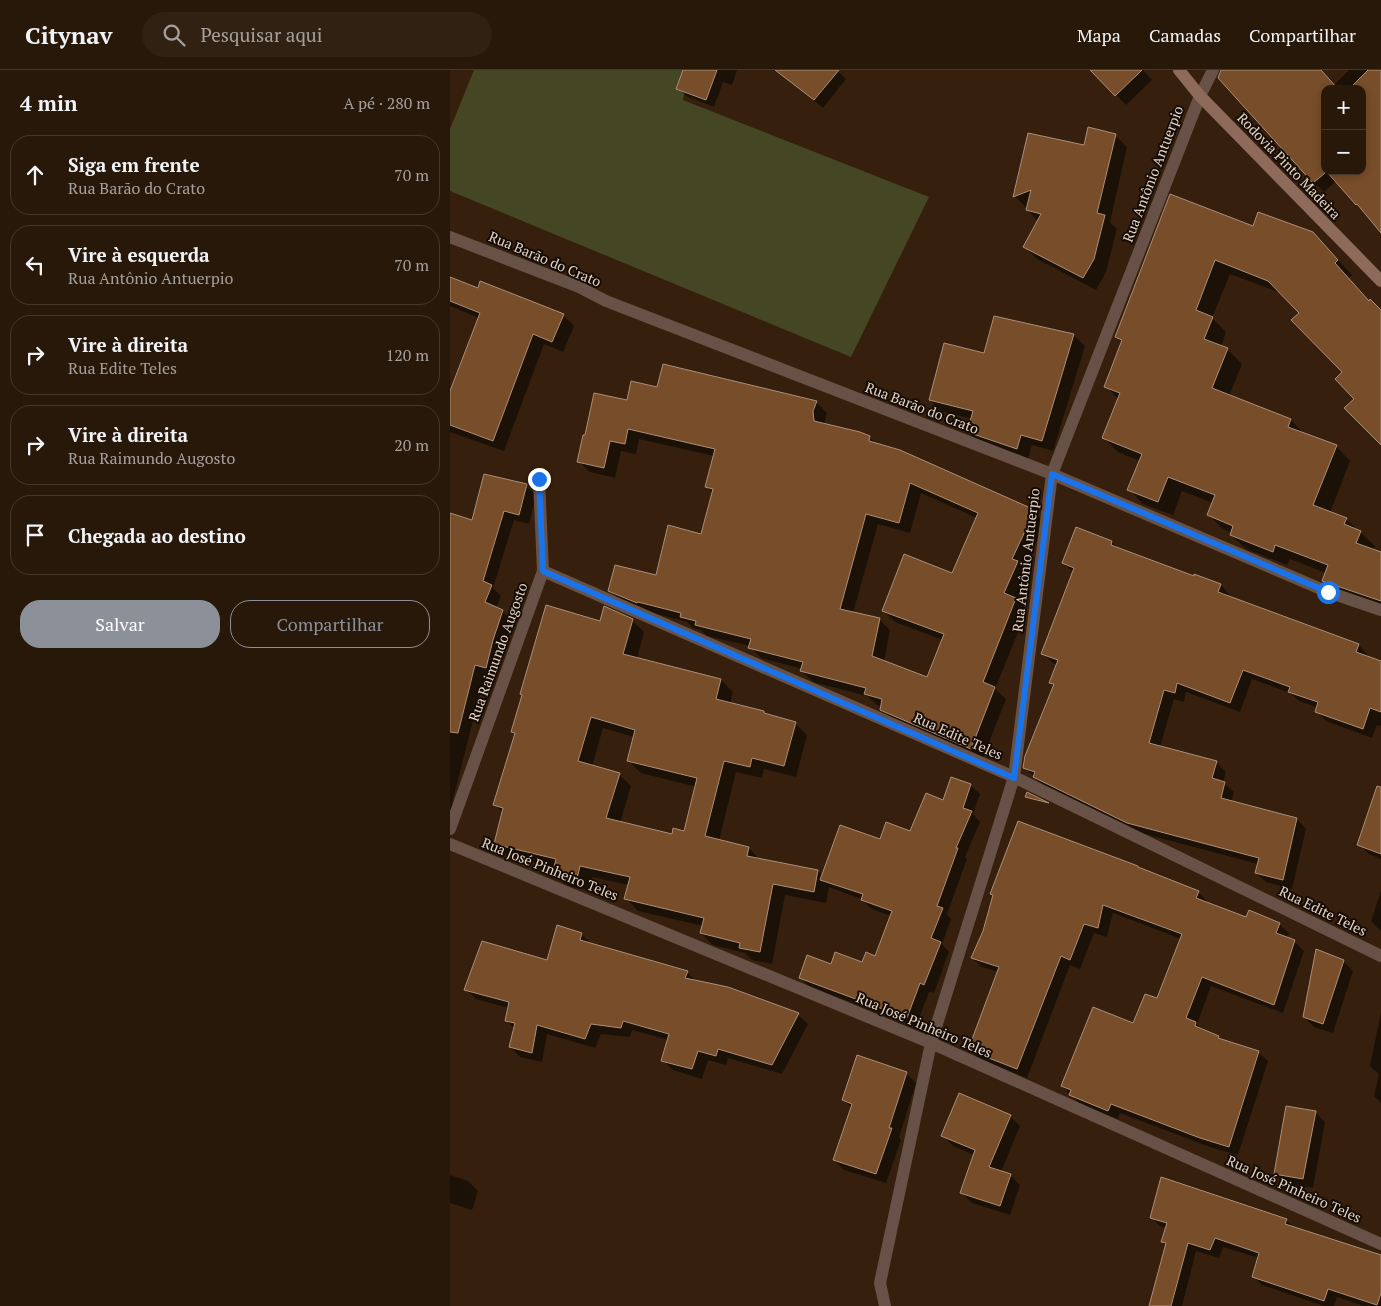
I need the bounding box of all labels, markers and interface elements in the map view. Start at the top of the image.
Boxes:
search box [142,12,492,57]
text: Citynav [25,19,112,51]
icon: search [160,21,188,49]
text: Pesquisar aqui [200,22,322,47]
text: Mapa [1077,23,1121,47]
text: Camadas [1149,23,1221,47]
text: Compartilhar [1249,23,1356,47]
map controls [1321,85,1366,175]
button: + [1321,85,1366,130]
text: 4 min [20,89,77,117]
text: A pé · 280 m [343,92,430,114]
street label: Rua Antônio Antuerpio [1118,103,1187,245]
street label: Rodovia Pinto Madeira [1233,108,1345,223]
button: − [1321,130,1366,175]
text: Siga em frente [68,152,200,177]
icon: ahead [21,161,49,189]
text: 70 m [394,164,429,186]
text: Rua Barão do Crato [68,177,205,199]
street label: Rua Barão do Crato [486,226,604,291]
text: Vire à esquerda [68,242,210,267]
icon: left [21,251,49,279]
text: 70 m [394,254,429,276]
text: Rua Antônio Antuerpio [68,267,233,289]
text: Vire à direita [68,332,188,357]
icon: right [21,341,49,369]
text: 120 m [386,344,429,366]
text: Rua Edite Teles [68,357,177,379]
street label: Rua Barão do Crato [863,377,982,438]
text: Vire à direita [68,422,188,447]
icon: right [21,431,49,459]
text: 20 m [394,434,429,456]
text: Rua Raimundo Augosto [68,447,235,469]
route end [528,468,551,491]
street label: Rua Antônio Antuerpio [1007,487,1044,633]
icon: arrive [21,521,49,549]
text: Chegada ao destino [68,523,246,548]
street label: Rua Raimundo Augosto [464,580,532,724]
route start [1317,581,1340,604]
button: Salvar [20,600,220,648]
button: Compartilhar [230,600,430,648]
street label: Rua Edite Teles [911,707,1006,764]
street label: Rua José Pinheiro Teles [479,832,621,905]
street label: Rua Edite Teles [1276,881,1370,940]
street label: Rua José Pinheiro Teles [854,987,995,1062]
street label: Rua José Pinheiro Teles [1224,1150,1365,1227]

